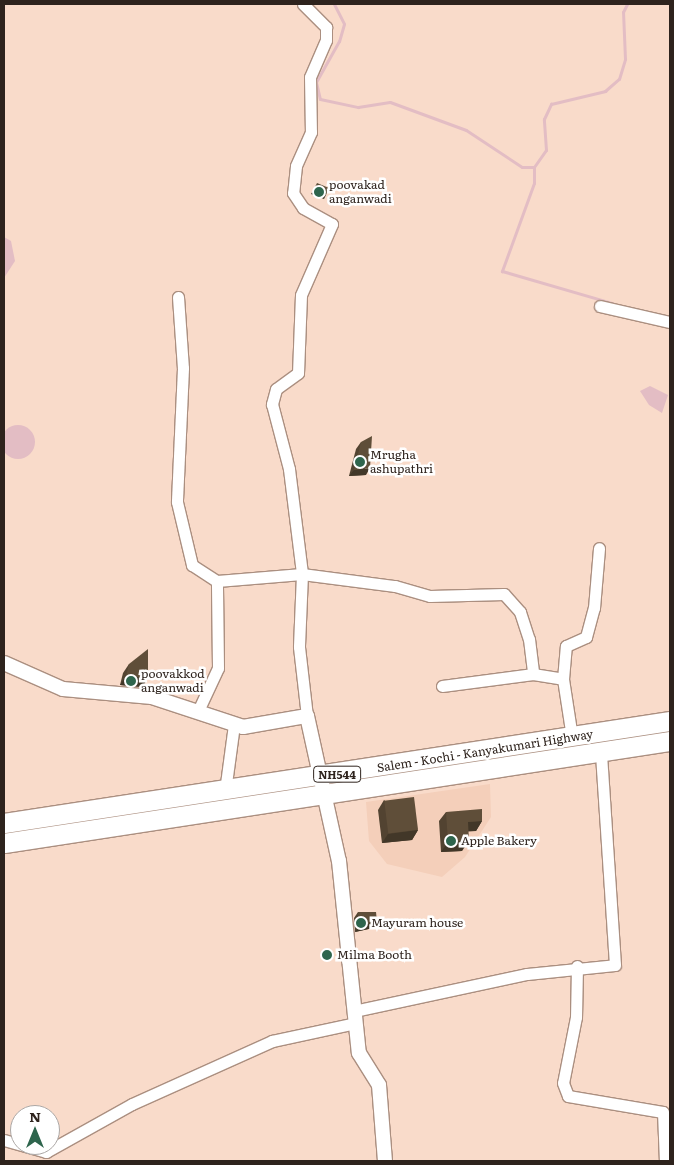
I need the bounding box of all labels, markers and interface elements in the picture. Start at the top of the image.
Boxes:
place label: poovakad anganwadi [329,178,392,206]
marker: poovakad anganwadi [313,186,325,198]
place label: Mrugha ashupathri [370,448,433,476]
marker: Mrugha ashupathri [354,456,366,468]
place label: poovakkod anganwadi [141,667,205,695]
marker: poovakkod anganwadi [125,675,137,687]
street label: Salem - Kochi - Kanyakumari Highway [376,727,594,775]
road number: NH544 [312,766,362,782]
place label: Apple Bakery [461,834,537,848]
marker: Apple Bakery [445,835,457,847]
place label: Mayuram house [371,916,463,930]
marker: Mayuram house [355,917,367,929]
place label: Milma Booth [337,948,412,962]
marker: Milma Booth [321,949,333,961]
north arrow [10,1105,60,1155]
text: N [29,1106,41,1126]

